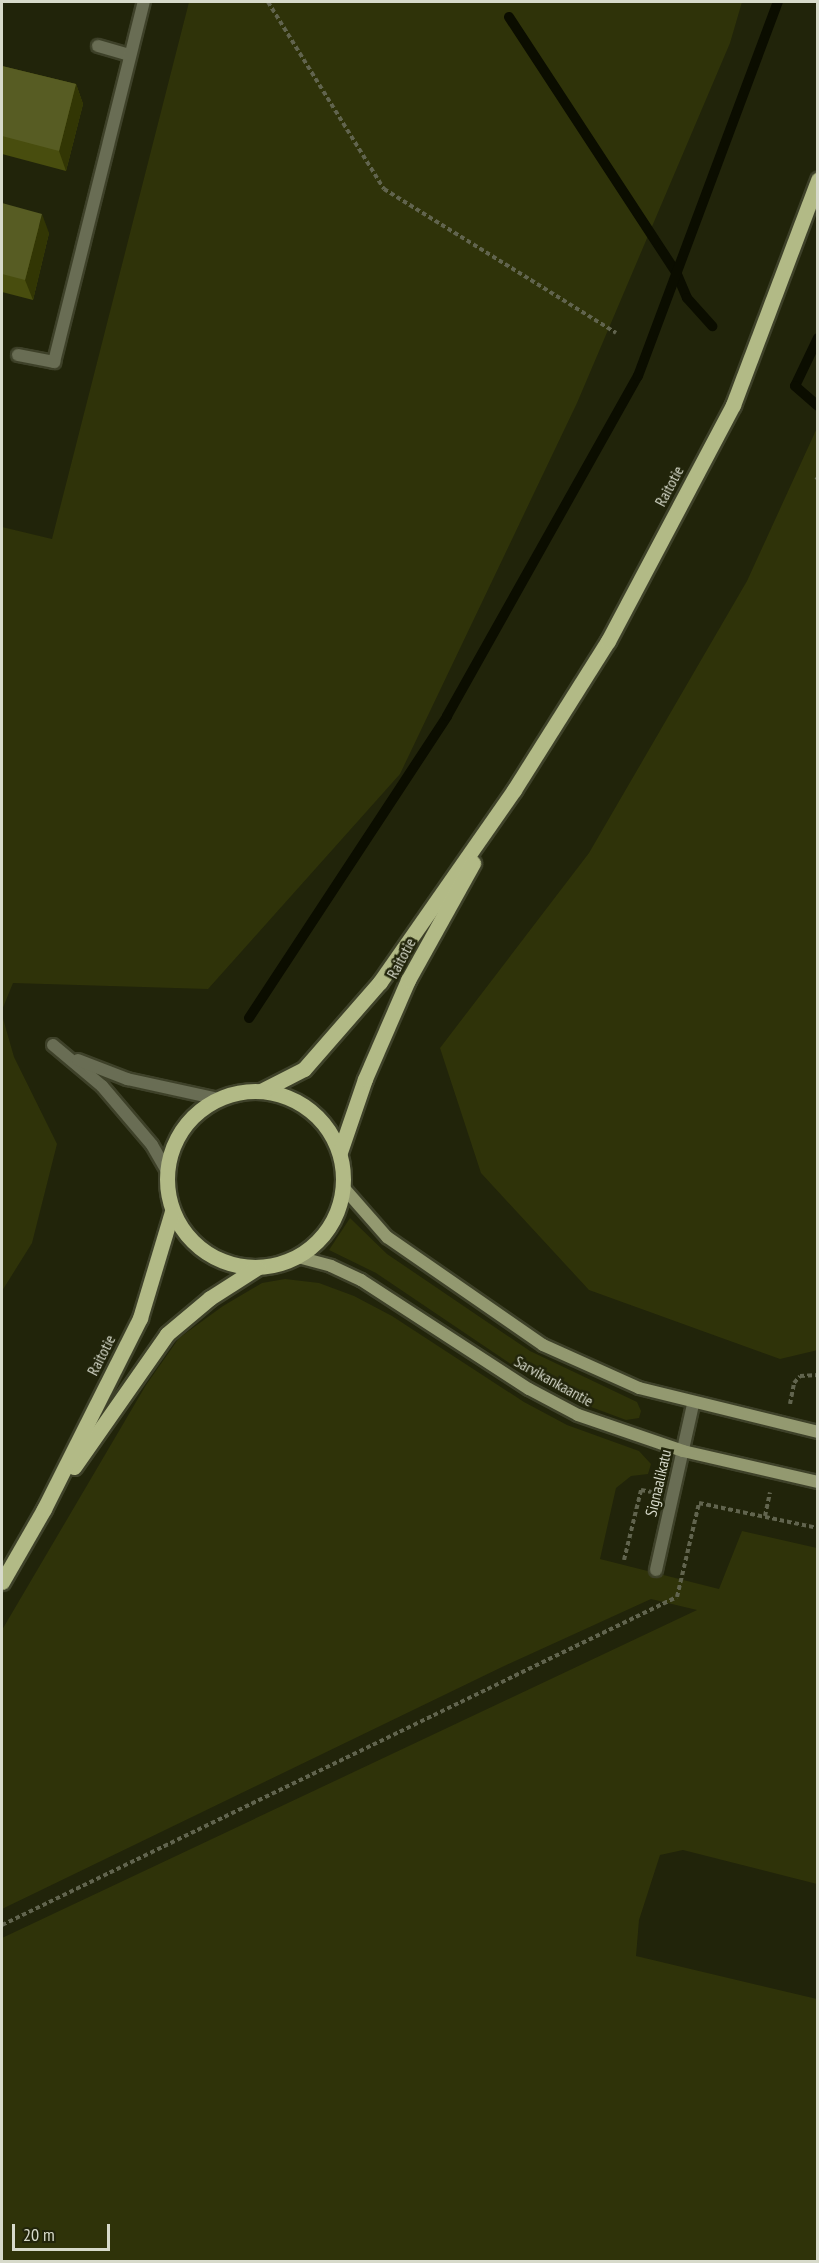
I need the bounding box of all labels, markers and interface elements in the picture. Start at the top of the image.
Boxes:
street label: Raitotie [650,462,688,510]
street label: Raitotie [382,934,420,982]
street label: Raitotie [83,1331,119,1379]
street label: Sarvikankaantie [511,1351,597,1411]
street label: Signaalikatu [641,1448,675,1518]
scale bar [15,2212,112,2250]
text: 20 m [23,2223,55,2246]

